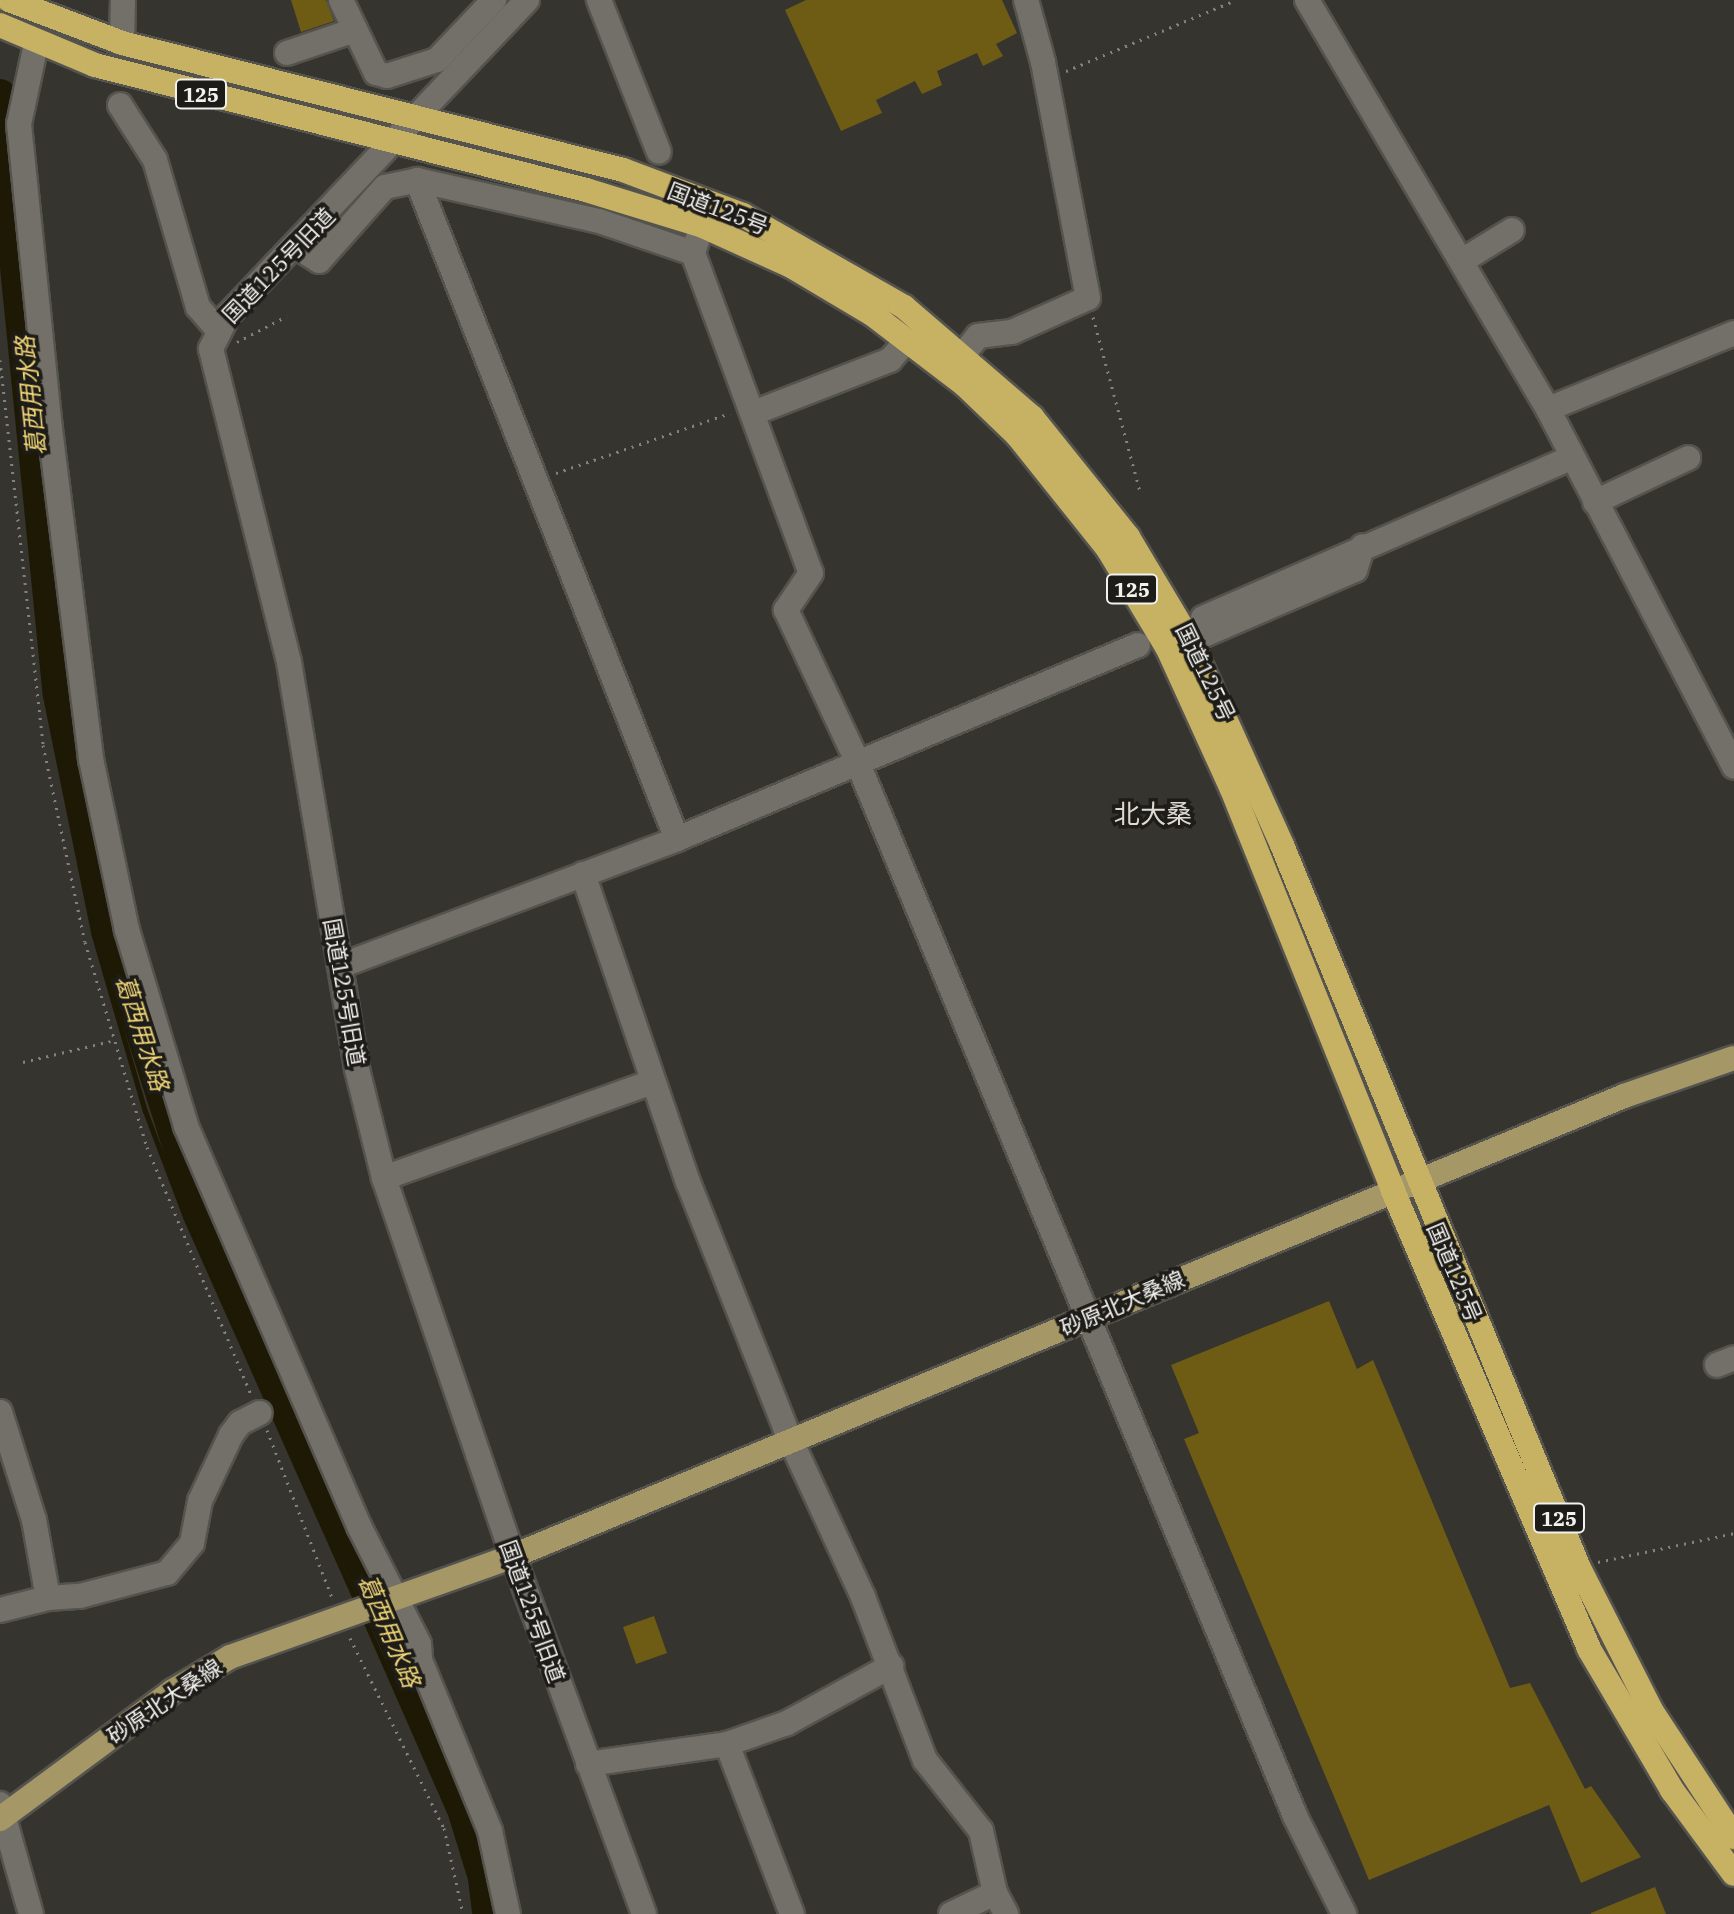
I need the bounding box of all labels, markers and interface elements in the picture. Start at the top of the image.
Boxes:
road number: 125 [175,78,227,110]
street label: 国道125号 [664,177,772,239]
street label: 国道125号旧道 [217,202,339,328]
water label: 葛西用水路 [10,335,52,457]
road number: 125 [1106,573,1158,605]
street label: 国道125号 [1171,619,1241,725]
district label: 北大桑 [1114,798,1192,830]
street label: 国道125号旧道 [319,916,371,1068]
water label: 葛西用水路 [110,971,174,1095]
street label: 国道125号 [1422,1218,1488,1326]
street label: 砂原北大桑線 [1056,1265,1188,1341]
road number: 125 [1533,1502,1585,1534]
street label: 国道125号旧道 [495,1536,571,1686]
water label: 葛西用水路 [352,1570,426,1692]
street label: 砂原北大桑線 [102,1653,226,1749]

